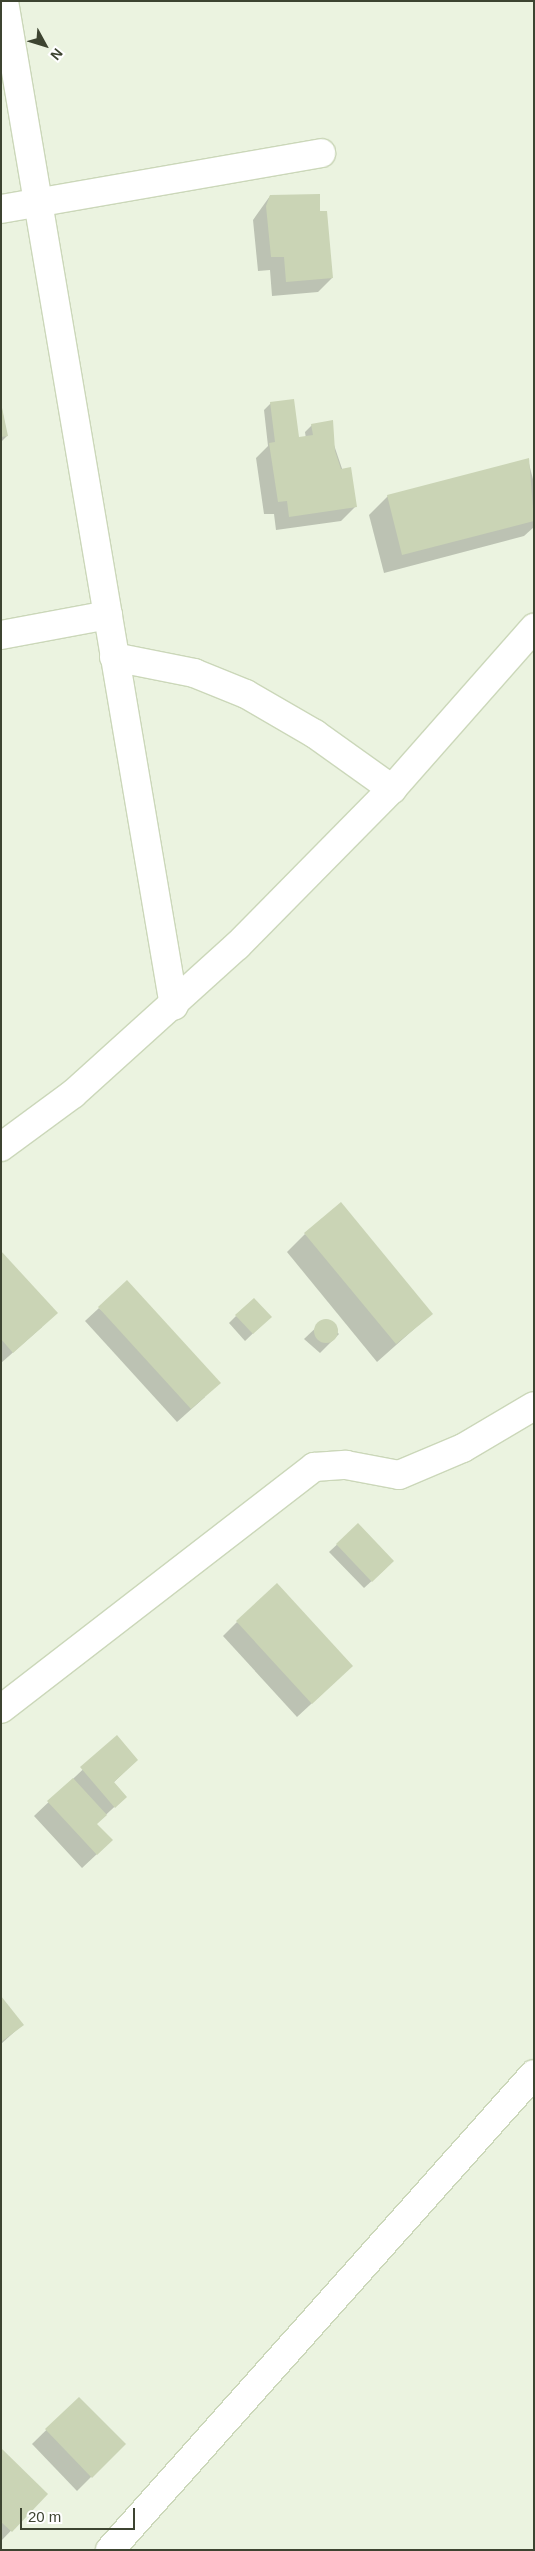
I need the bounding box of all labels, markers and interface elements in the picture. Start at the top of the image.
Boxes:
north arrow [20,20,70,70]
text: N [47,45,66,63]
scale bar [22,2498,138,2530]
text: 20 m [28,2508,61,2525]

